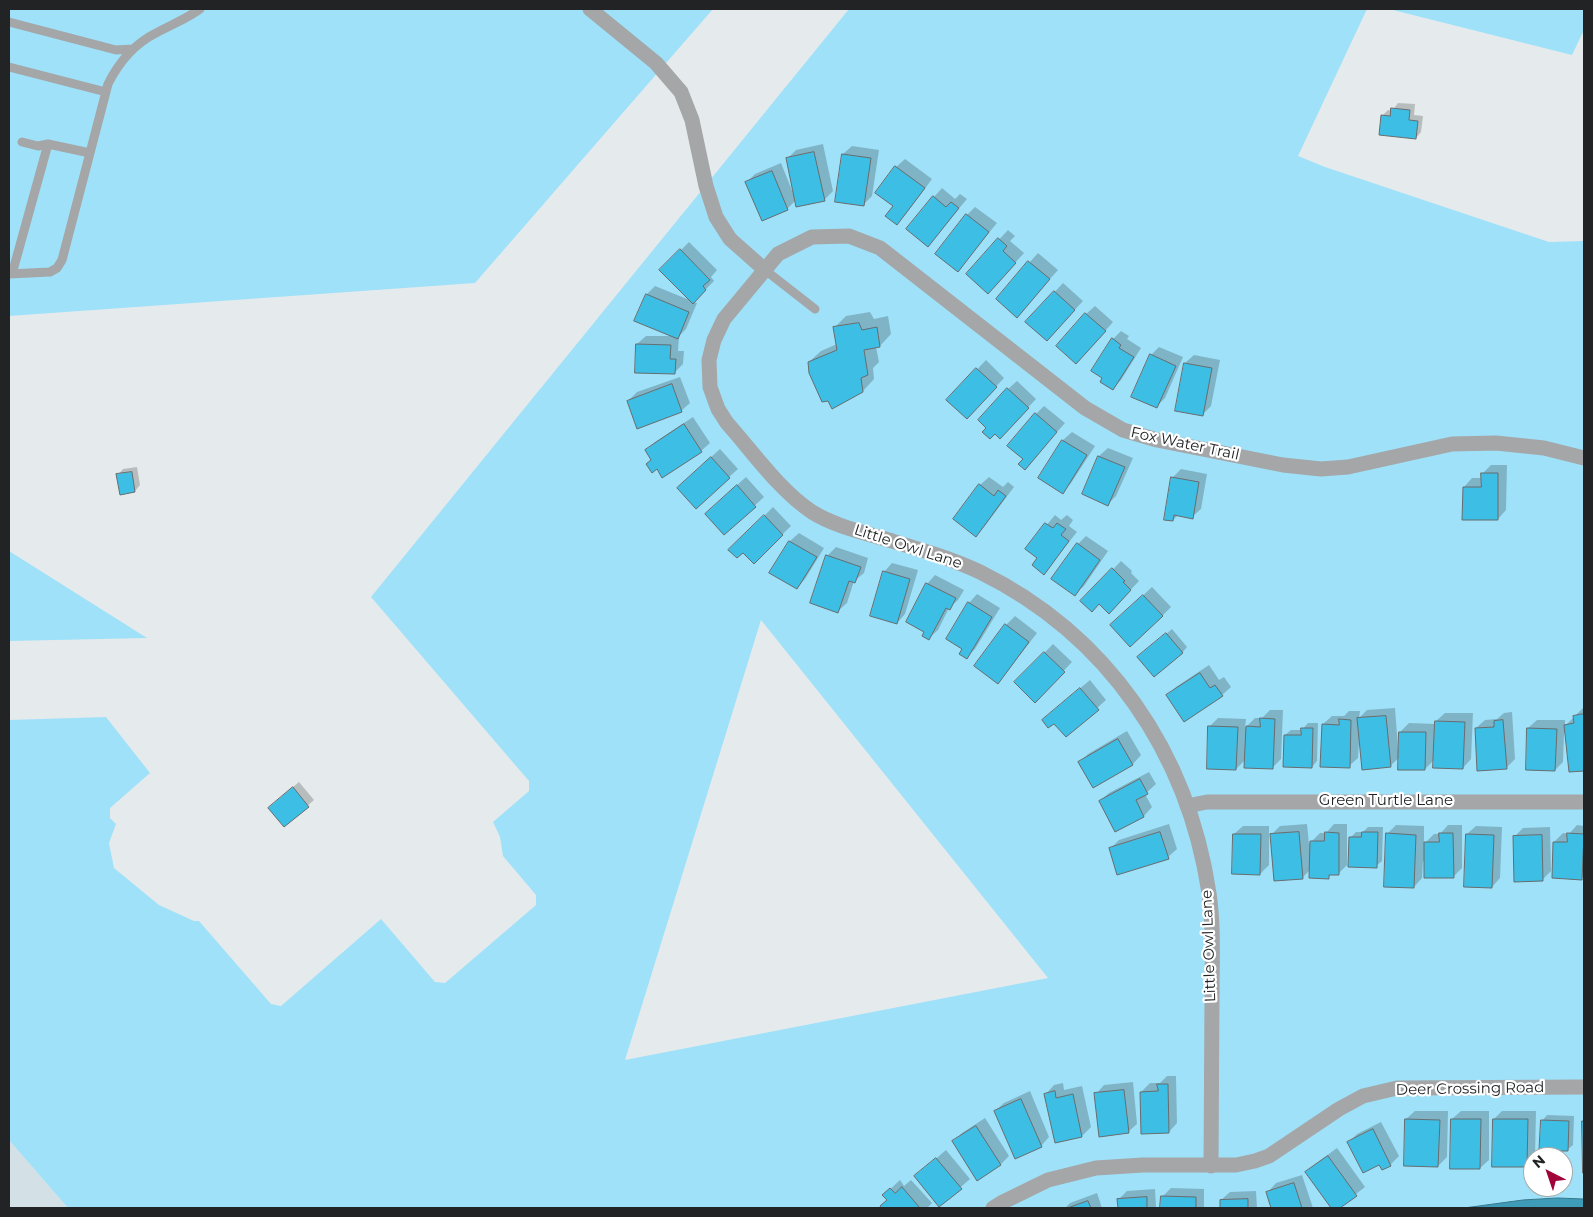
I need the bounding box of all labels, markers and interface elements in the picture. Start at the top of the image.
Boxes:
street label: Fox Water Trail [1129,424,1241,464]
street label: Little Owl Lane [852,521,964,573]
street label: Green Turtle Lane [1319,792,1453,810]
street label: Little Owl Lane [1198,890,1220,1002]
street label: Deer Crossing Road [1396,1079,1544,1099]
north arrow [1523,1147,1573,1197]
text: N [1529,1151,1549,1172]

